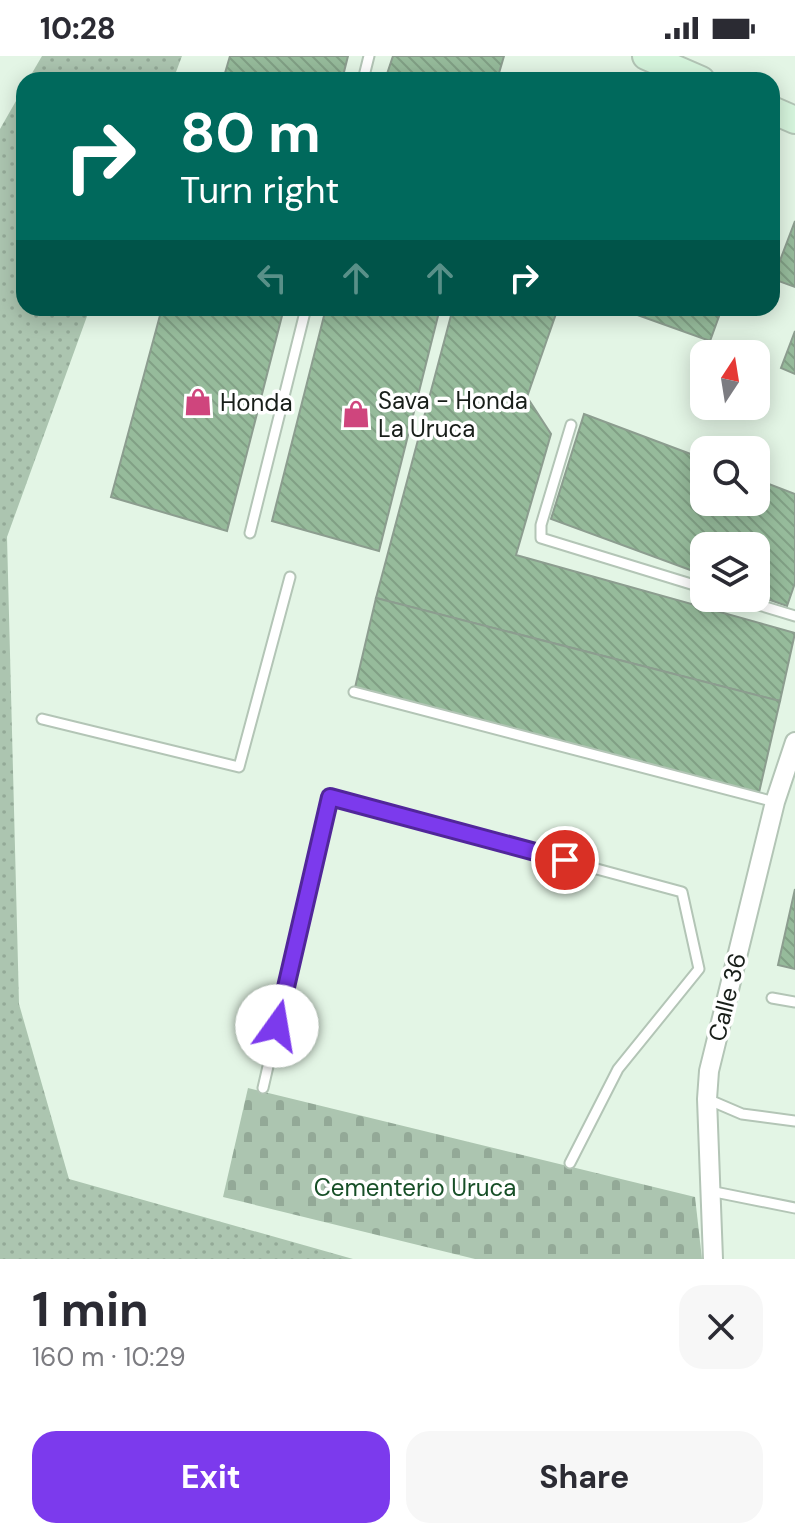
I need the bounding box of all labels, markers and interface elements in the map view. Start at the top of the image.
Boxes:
text: 10:28 [40,9,116,48]
text: 80 m [180,96,321,169]
icon: right [48,104,152,208]
text: Turn right [180,167,339,214]
icon: left [250,256,294,300]
icon: ahead [334,256,378,300]
icon: ahead [418,256,462,300]
icon: right [502,256,546,300]
north arrow [690,340,770,420]
map controls [690,340,770,612]
place label: Sava - Honda La Uruca [378,385,528,444]
shop icon: Honda [183,387,213,417]
place label: Honda [220,387,292,418]
shop icon: Sava - Honda La Uruca [341,399,371,429]
button: search [690,436,770,516]
button: layers [690,532,770,612]
pin [531,826,599,894]
icon: arrive [543,838,587,882]
street label: Calle 36 [701,949,753,1045]
position arrow [235,984,319,1068]
park label: Cementerio Uruca [314,1172,516,1203]
text: 1 min [32,1278,149,1341]
button: close [679,1285,763,1369]
text: 160 m · 10:29 [32,1340,185,1374]
button: Exit [32,1431,390,1523]
button: Share [406,1431,763,1523]

